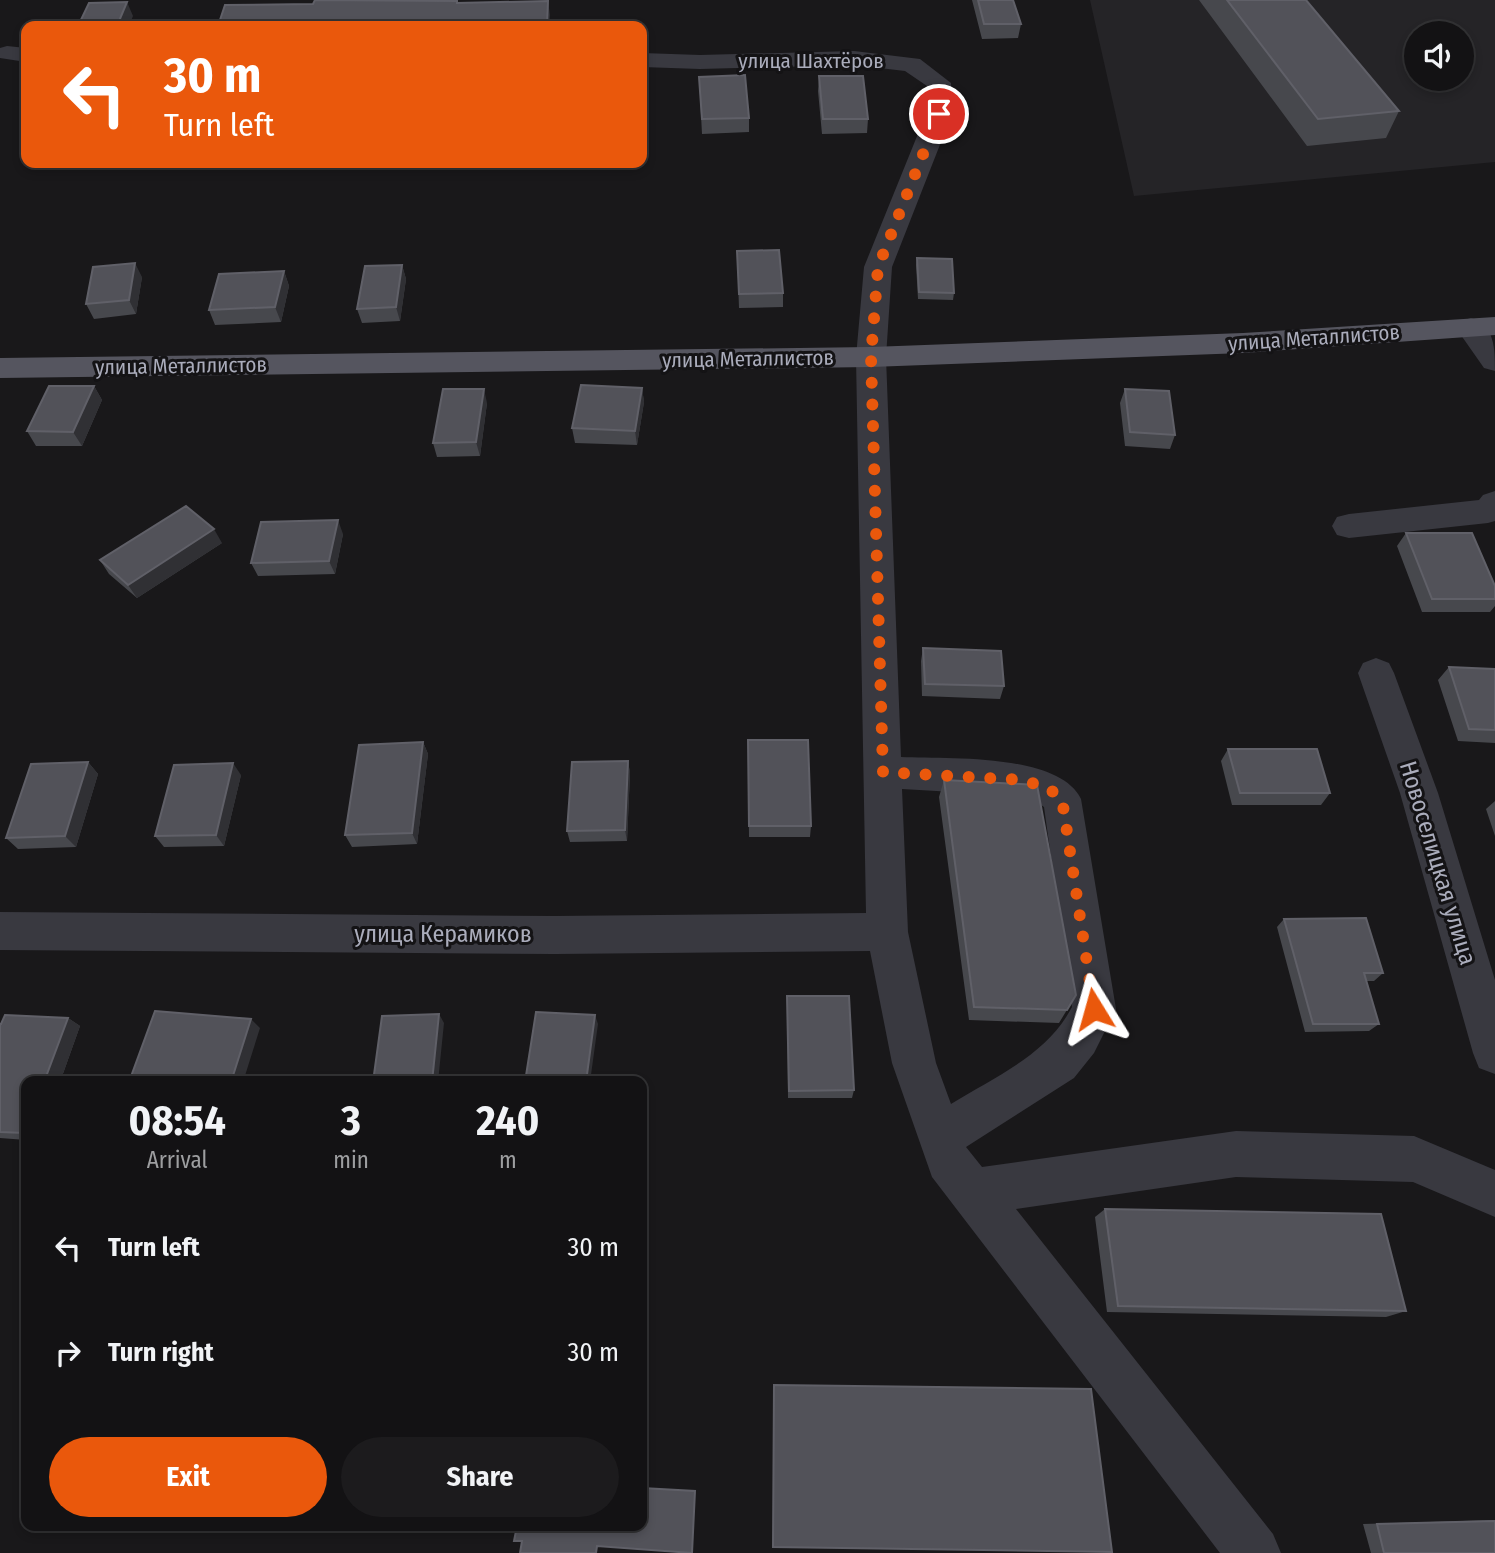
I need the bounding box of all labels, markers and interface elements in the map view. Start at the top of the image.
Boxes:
map controls [1404,21,1474,91]
button: sound [1404,21,1474,91]
text: 30 m [164,46,262,105]
street label: улица Шахтёров [738,48,884,74]
icon: left [49,49,140,140]
pin [909,84,969,144]
icon: arrive [920,95,958,133]
text: Turn left [164,106,274,144]
street label: улица Металлистов [1227,319,1401,357]
street label: улица Металлистов [662,345,834,373]
street label: улица Металлистов [95,352,267,380]
street label: Новоселицкая улица [1394,758,1482,968]
street label: улица Керамиков [354,920,532,948]
position arrow [1057,972,1131,1046]
text: 08:54 [128,1096,226,1146]
text: 3 [341,1096,361,1146]
text: 240 [476,1096,539,1146]
text: Arrival [147,1146,208,1174]
text: min [333,1146,369,1174]
text: m [499,1146,517,1174]
icon: left [49,1229,87,1267]
text: Turn left [108,1232,200,1263]
text: 30 m [568,1232,619,1263]
icon: right [49,1334,87,1372]
text: Turn right [108,1337,214,1368]
text: 30 m [568,1337,619,1368]
button: Exit [49,1437,327,1517]
button: Share [341,1437,619,1517]

